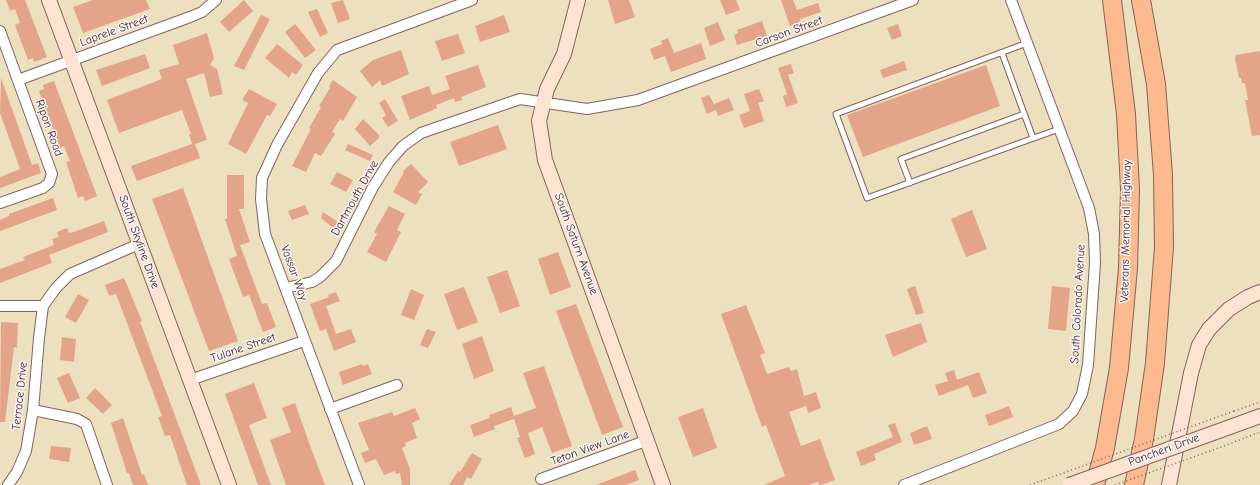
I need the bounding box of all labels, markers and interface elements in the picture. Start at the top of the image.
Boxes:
street label: Laprele Street [78,12,150,50]
street label: Carson Street [753,13,825,51]
street label: Ripon Road [32,98,66,158]
street label: Dartmouth Drive [328,158,382,238]
street label: Veterans Memorial Highway [1118,160,1134,302]
street label: South Saturn Avenue [551,191,601,297]
street label: South Skyline Drive [115,193,163,291]
street label: Vassar Way [277,243,311,303]
street label: South Colorado Avenue [1068,244,1088,364]
street label: Tulane Street [209,330,277,366]
street label: Terrace Drive [9,361,31,431]
street label: Teton View Lane [549,427,631,469]
street label: Pancheri Drive [1126,430,1202,470]

